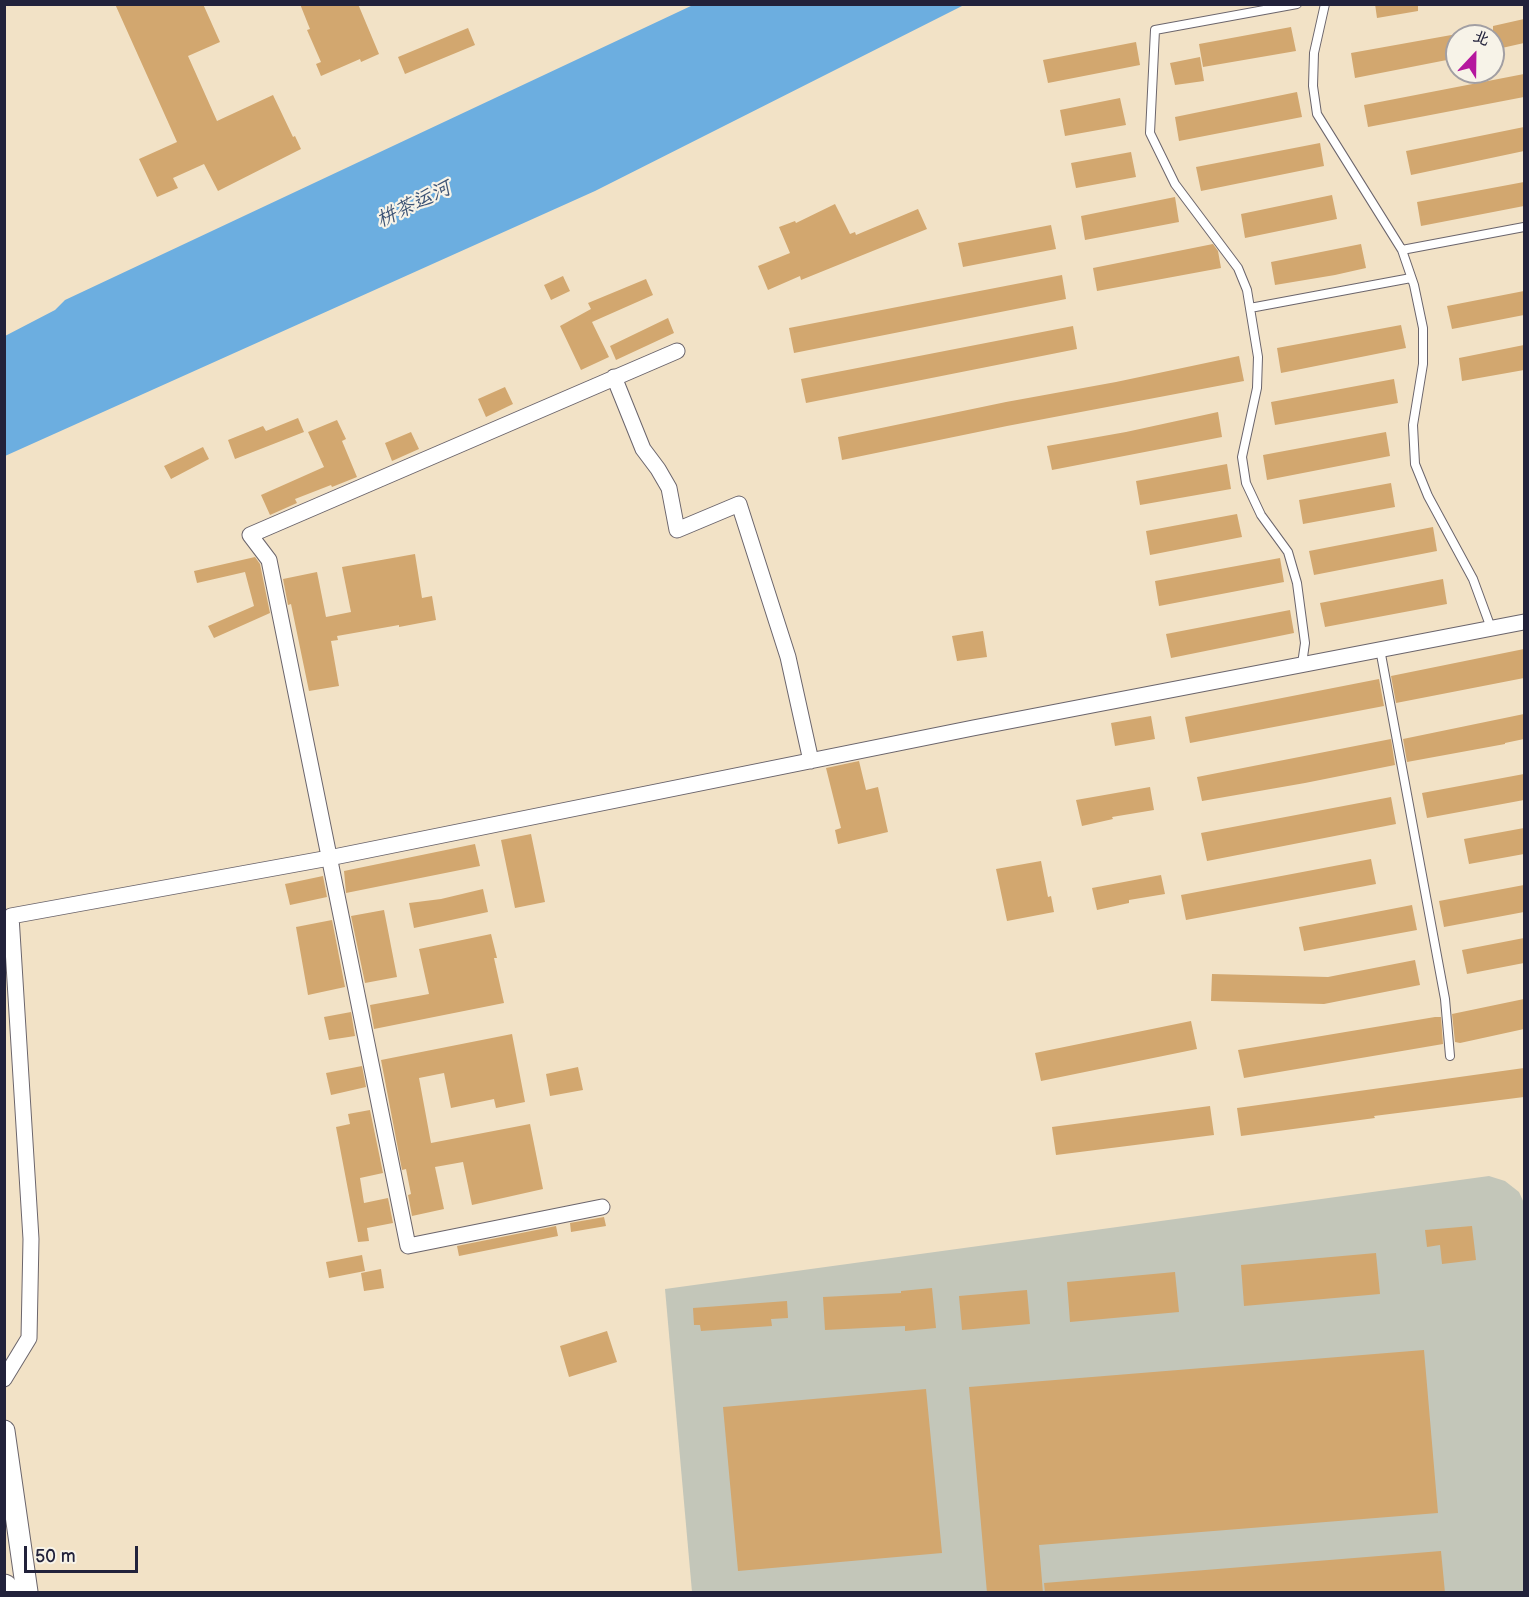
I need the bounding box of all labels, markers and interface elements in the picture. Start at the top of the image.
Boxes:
north arrow [1445,24,1505,84]
text: 北 [1470,27,1492,51]
water label: 栟茶运河 [373,177,455,233]
scale bar [27,1534,141,1572]
text: 50 m [35,1546,76,1567]

